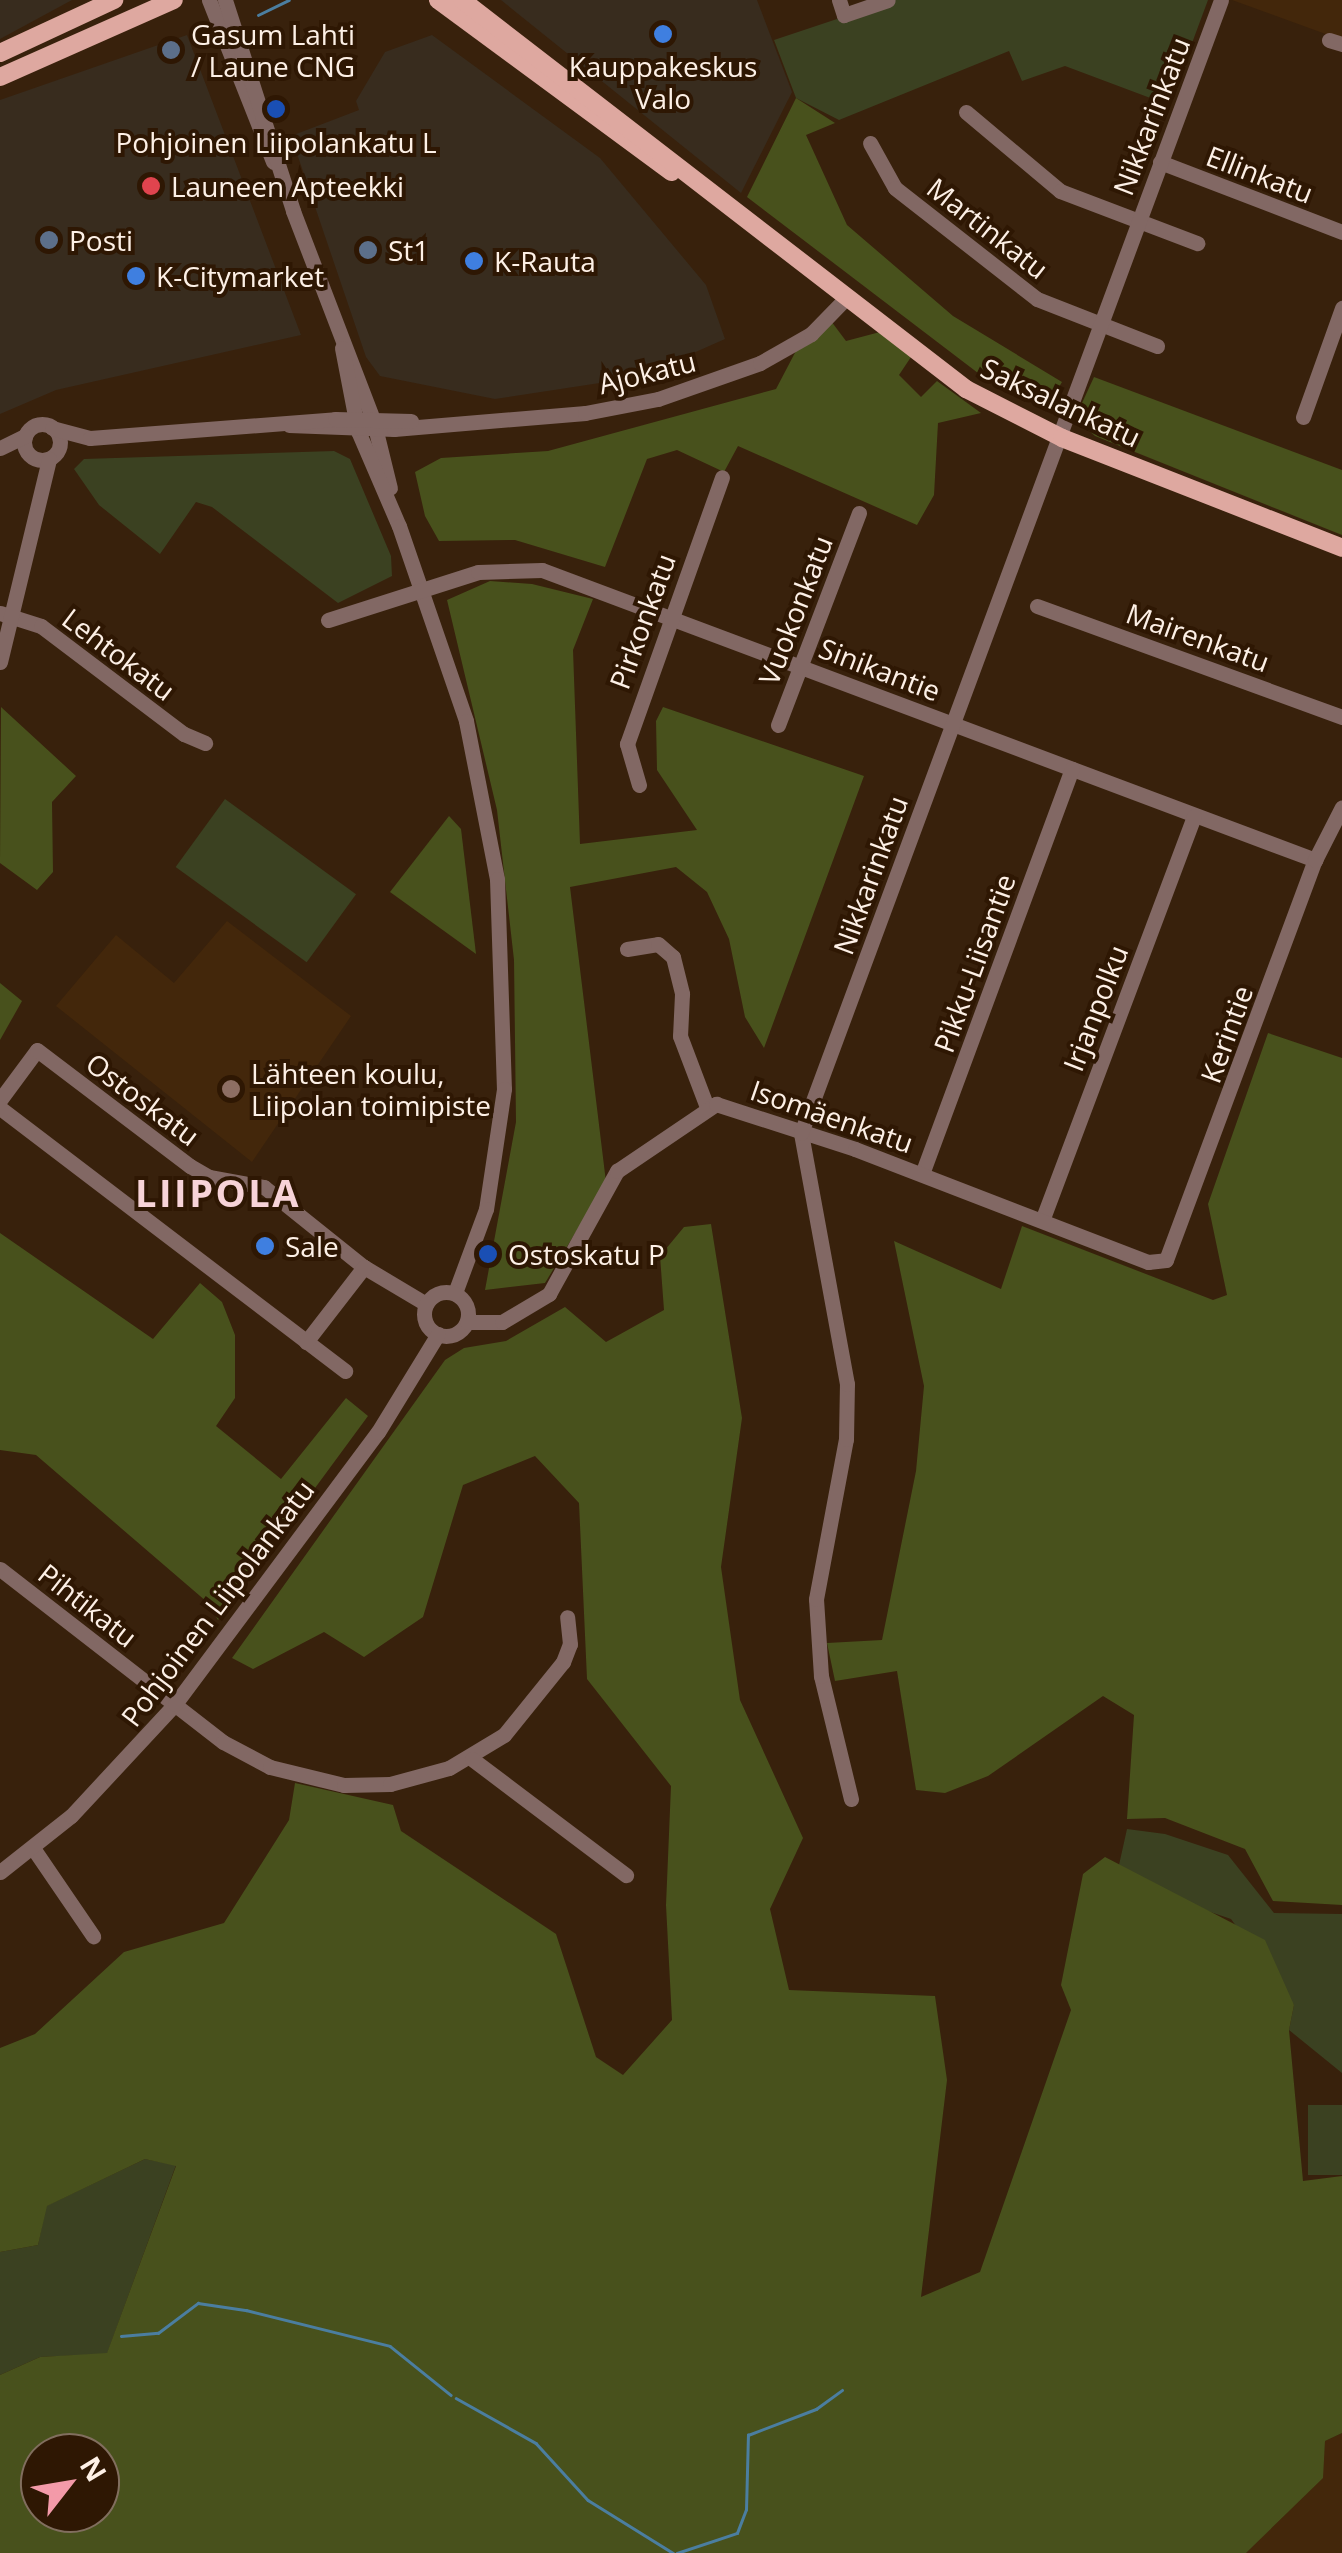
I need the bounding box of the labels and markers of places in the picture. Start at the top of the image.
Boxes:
place label: Gasum Lahti / Laune CNG [191,17,355,83]
marker: Kauppakeskus Valo [652,23,674,45]
marker: Gasum Lahti / Laune CNG [160,39,182,61]
place label: Kauppakeskus Valo [569,49,757,115]
marker: Pohjoinen Liipolankatu L [265,98,287,120]
place label: Pohjoinen Liipolankatu L [115,125,437,159]
place label: Launeen Apteekki [171,169,404,203]
marker: Launeen Apteekki [140,175,162,197]
place label: Posti [69,223,133,257]
marker: Posti [38,229,60,251]
place label: St1 [388,233,429,267]
marker: St1 [357,239,379,261]
place label: K-Rauta [494,244,596,278]
marker: K-Rauta [463,250,485,272]
place label: K-Citymarket [156,259,324,293]
marker: K-Citymarket [125,265,147,287]
place label: Lähteen koulu, Liipolan toimipiste [251,1056,491,1122]
marker: Lähteen koulu, Liipolan toimipiste [220,1078,242,1100]
place label: Sale [285,1229,339,1263]
marker: Sale [254,1235,276,1257]
place label: Ostoskatu P [508,1237,665,1271]
marker: Ostoskatu P [477,1243,499,1265]

